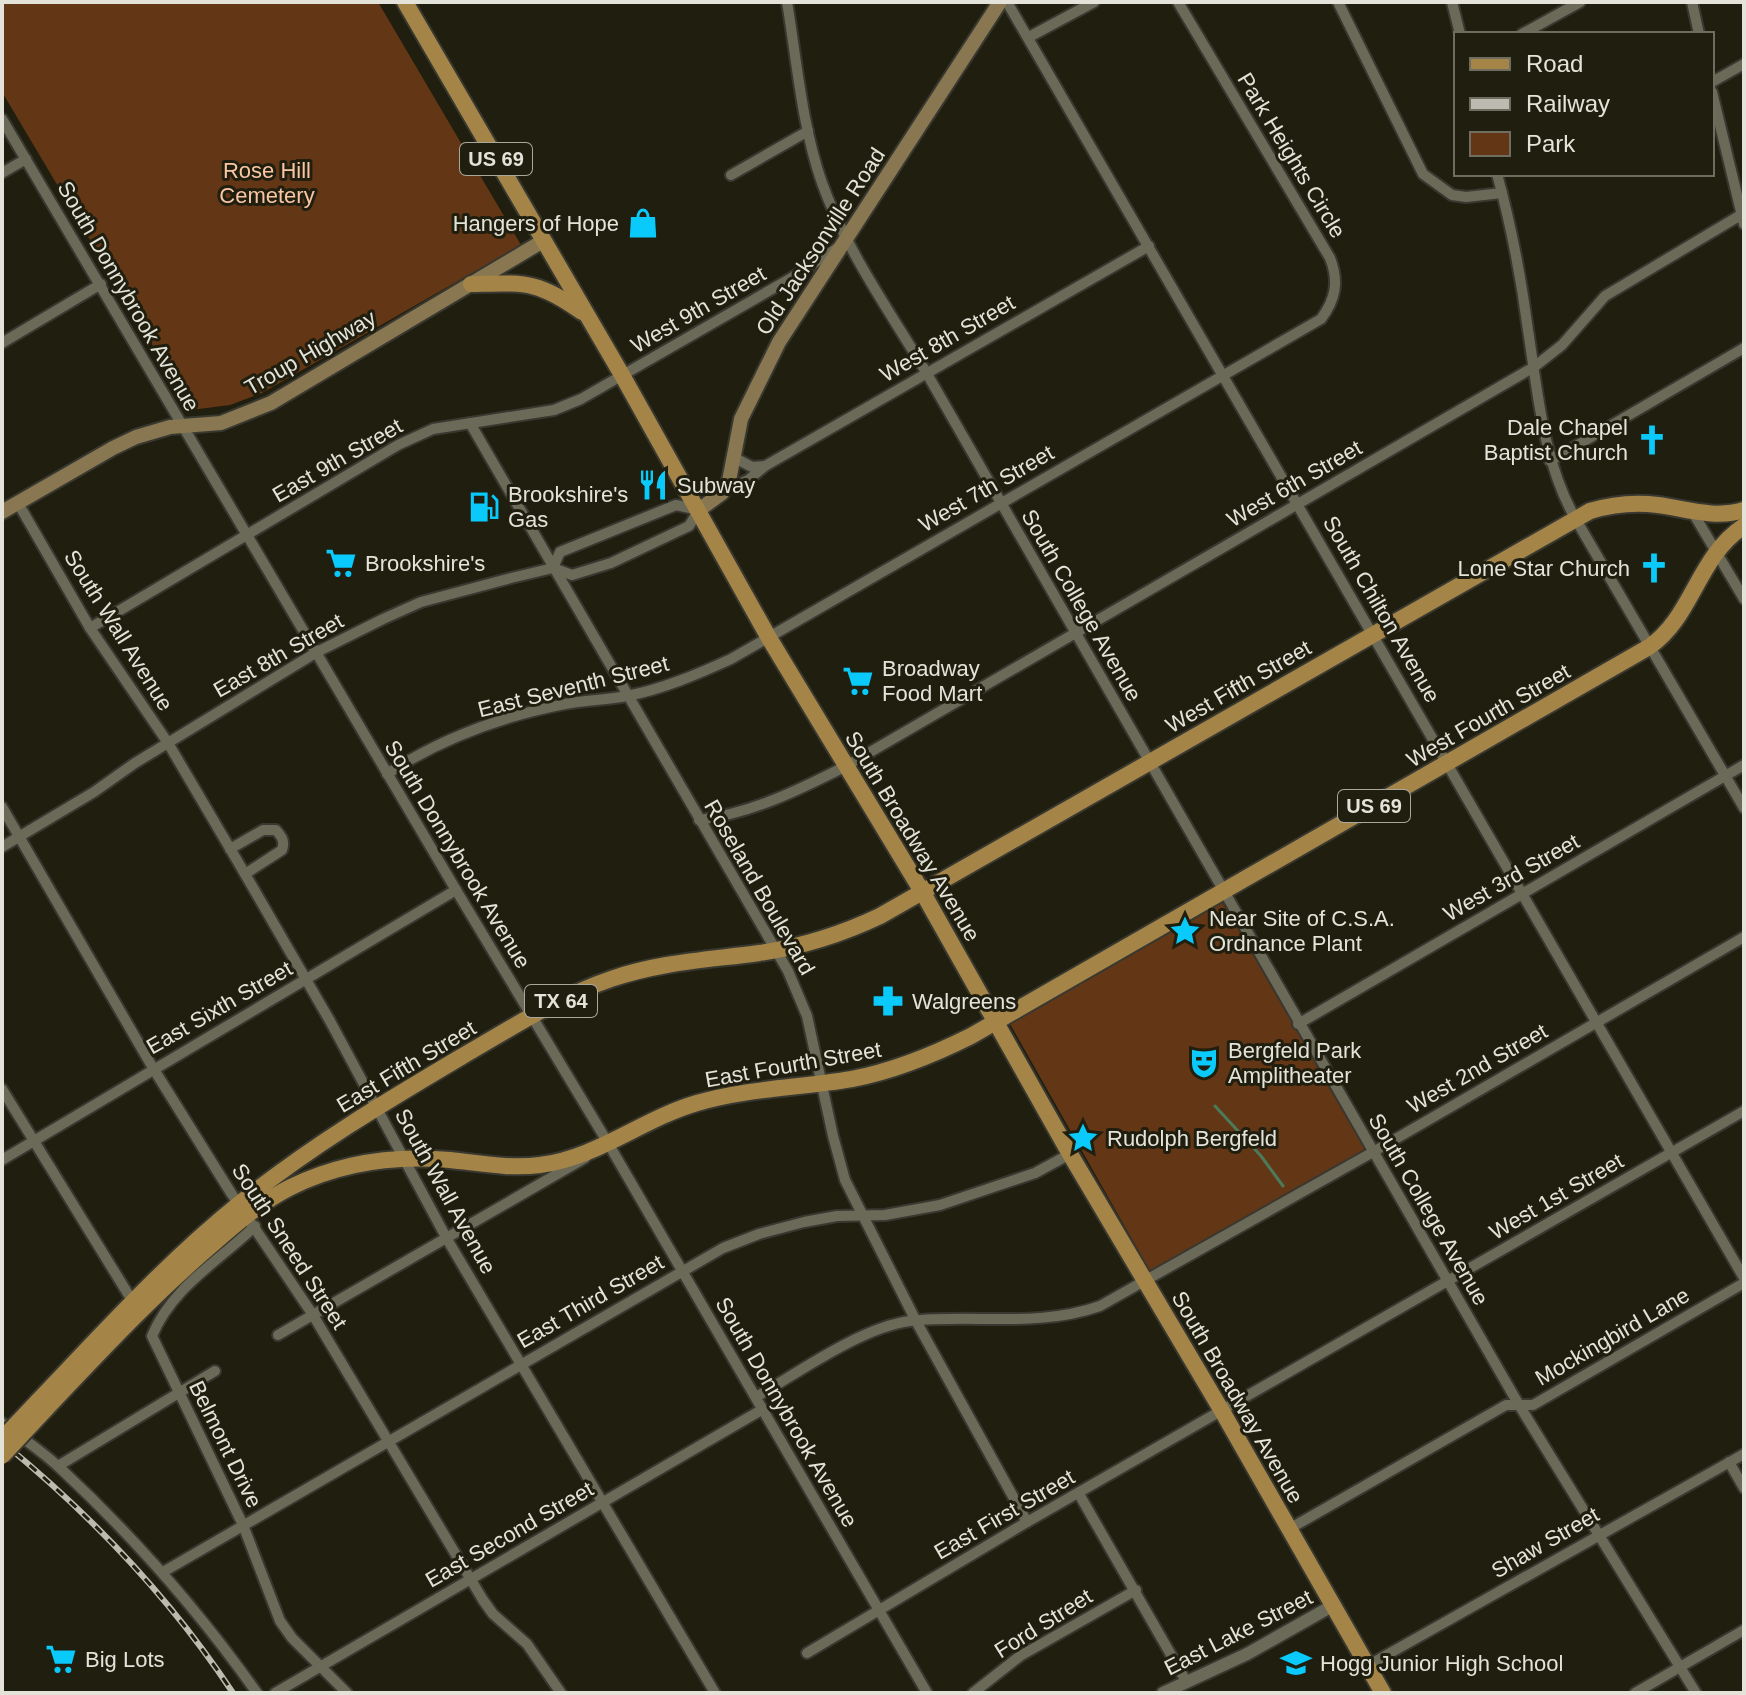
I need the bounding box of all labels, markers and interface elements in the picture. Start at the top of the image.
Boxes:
legend [1454,32,1714,176]
text: Road [1526,50,1583,77]
street label: Park Heights Circle [1232,68,1351,242]
text: Railway [1526,90,1610,117]
text: Park [1526,130,1576,157]
road number: US 69 [460,143,532,175]
street label: Old Jacksonville Road [751,143,890,339]
park label: Rose Hill Cemetery [219,158,315,208]
street label: South Donnybrook Avenue [52,177,205,416]
shop icon: Hangers of Hope [626,206,660,240]
place label: Hangers of Hope [453,211,619,236]
street label: West 9th Street [627,261,770,358]
street label: West 8th Street [876,290,1019,387]
street label: Troup Highway [240,305,380,400]
street label: East 9th Street [268,413,407,508]
place label: Dale Chapel Baptist Church [1484,415,1628,465]
church icon: Dale Chapel Baptist Church [1635,423,1669,457]
street label: West 6th Street [1223,435,1366,532]
street label: West 7th Street [915,440,1058,537]
restaurant icon: Subway [636,468,670,502]
place label: Subway [677,473,755,498]
place label: Brookshire's Gas [508,482,628,532]
fuel station icon: Brookshire's Gas [467,490,501,524]
street label: South College Avenue [1016,505,1147,706]
street label: South Chilton Avenue [1318,512,1445,707]
street label: South Wall Avenue [59,545,178,715]
supermarket icon: Brookshire's [324,546,358,580]
place label: Brookshire's [365,551,485,576]
church icon: Lone Star Church [1637,551,1671,585]
place label: Lone Star Church [1458,556,1630,581]
street label: East 8th Street [209,608,348,703]
street label: West Fifth Street [1161,635,1315,738]
street label: East Seventh Street [475,651,671,722]
place label: Broadway Food Mart [882,656,982,706]
street label: West Fourth Street [1402,659,1574,772]
supermarket icon: Broadway Food Mart [841,664,875,698]
street label: South Broadway Avenue [840,727,985,946]
street label: South Donnybrook Avenue [380,736,536,973]
road number: US 69 [1338,790,1410,822]
street label: Roseland Boulevard [699,795,820,979]
street label: West 3rd Street [1439,828,1584,926]
place label: Near Site of C.S.A. Ordnance Plant [1209,906,1395,956]
place icon: Near Site of C.S.A. Ordnance Plant [1168,914,1202,948]
street label: East Sixth Street [142,956,296,1059]
pharmacy icon: Walgreens [871,984,905,1018]
road number: TX 64 [525,985,597,1017]
place label: Walgreens [912,989,1016,1014]
street label: East Fifth Street [332,1015,480,1118]
street label: West 2nd Street [1403,1018,1552,1119]
street label: East Fourth Street [703,1037,883,1092]
place label: Bergfeld Park Amplitheater [1228,1038,1362,1088]
theatre icon: Bergfeld Park Amplitheater [1187,1046,1221,1080]
street label: South Wall Avenue [390,1104,501,1278]
street label: South College Avenue [1363,1109,1494,1310]
place icon: Rudolph Bergfeld [1066,1121,1100,1155]
place label: Rudolph Bergfeld [1107,1126,1277,1151]
street label: West 1st Street [1485,1148,1627,1245]
street label: South Sneed Street [227,1159,352,1334]
street label: East Third Street [513,1249,668,1353]
street label: Mockingbird Lane [1531,1282,1694,1391]
street label: South Broadway Avenue [1167,1287,1309,1508]
street label: South Donnybrook Avenue [710,1293,863,1532]
street label: Belmont Drive [184,1377,267,1512]
street label: East First Street [930,1464,1079,1565]
street label: East Second Street [421,1476,598,1593]
street label: Shaw Street [1487,1502,1603,1583]
street label: Ford Street [990,1584,1097,1663]
street label: East Lake Street [1160,1584,1316,1681]
supermarket icon: Big Lots [44,1642,78,1676]
school or university icon: Hogg Junior High School [1279,1646,1313,1680]
place label: Big Lots [85,1647,165,1672]
place label: Hogg Junior High School [1320,1651,1563,1676]

